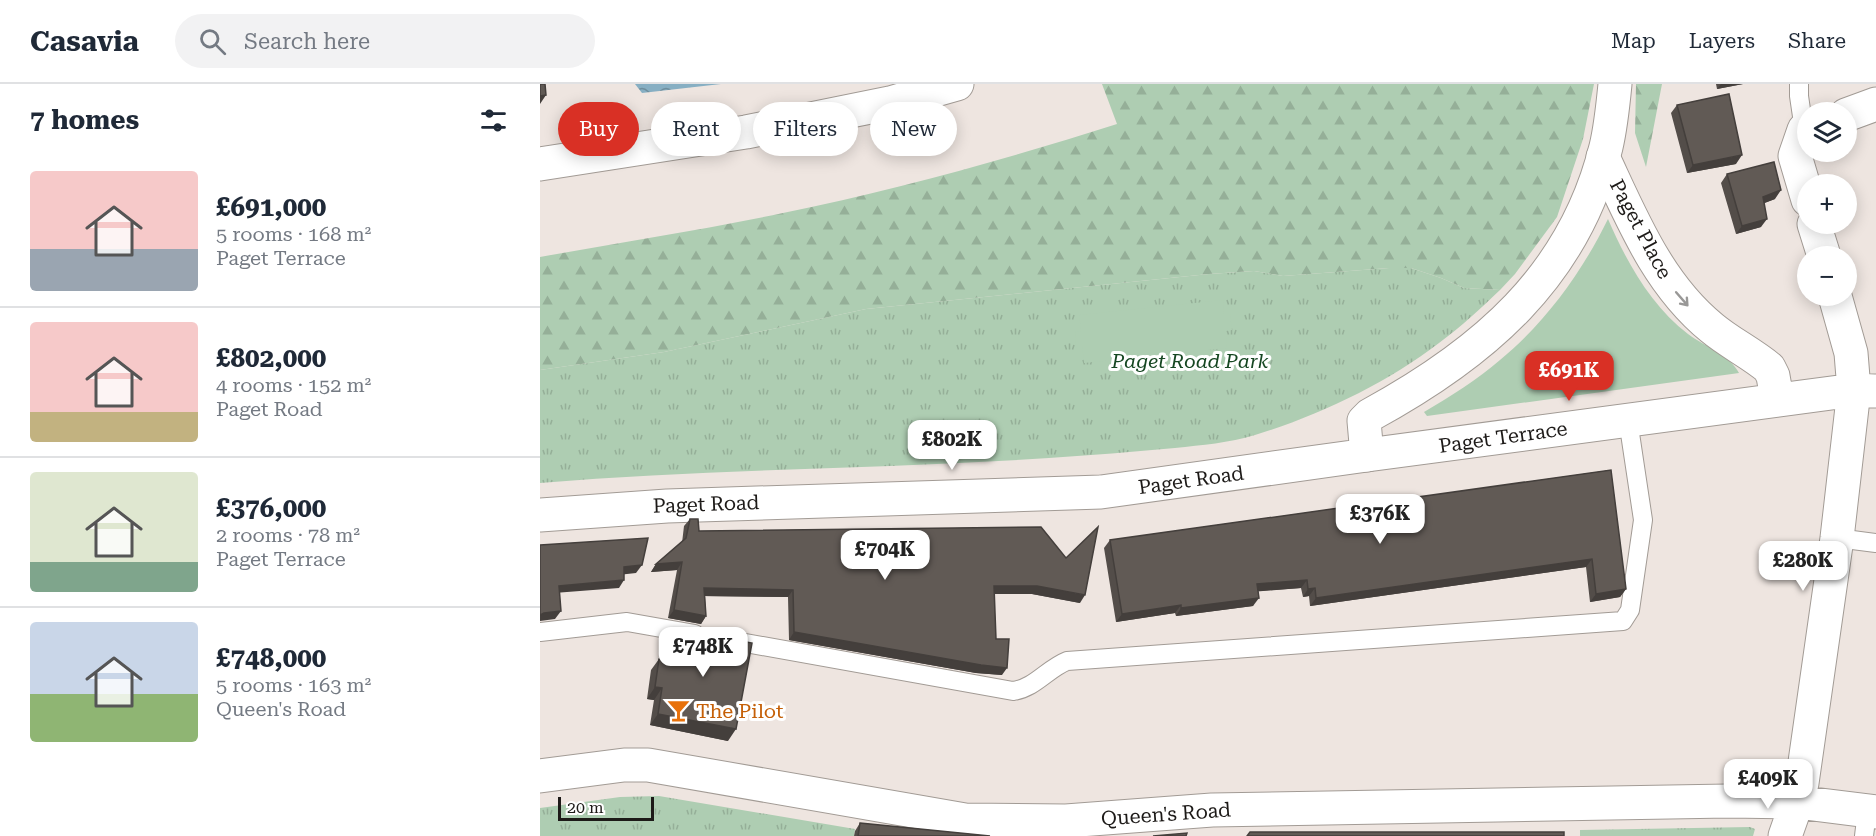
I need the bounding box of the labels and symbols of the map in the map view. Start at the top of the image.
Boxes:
street label: Paget Place [1605,175,1677,283]
one-way arrow [1676,291,1689,307]
park label: Paget Road Park [1111,349,1269,373]
pin: £691K [1527,351,1611,402]
street label: Paget Terrace [1437,416,1569,458]
pin: £802K [910,420,994,471]
street label: Paget Road [1137,461,1246,499]
street label: Paget Road [652,490,760,518]
pin: £376K [1338,494,1422,545]
pin: £704K [843,530,927,581]
pin: £280K [1761,541,1845,592]
pin: £748K [661,627,745,678]
bar icon: The Pilot [665,698,691,724]
place label: The Pilot [696,699,784,723]
pin: £409K [1726,759,1810,810]
scale bar [558,794,654,822]
street label: Queen's Road [1100,797,1232,831]

